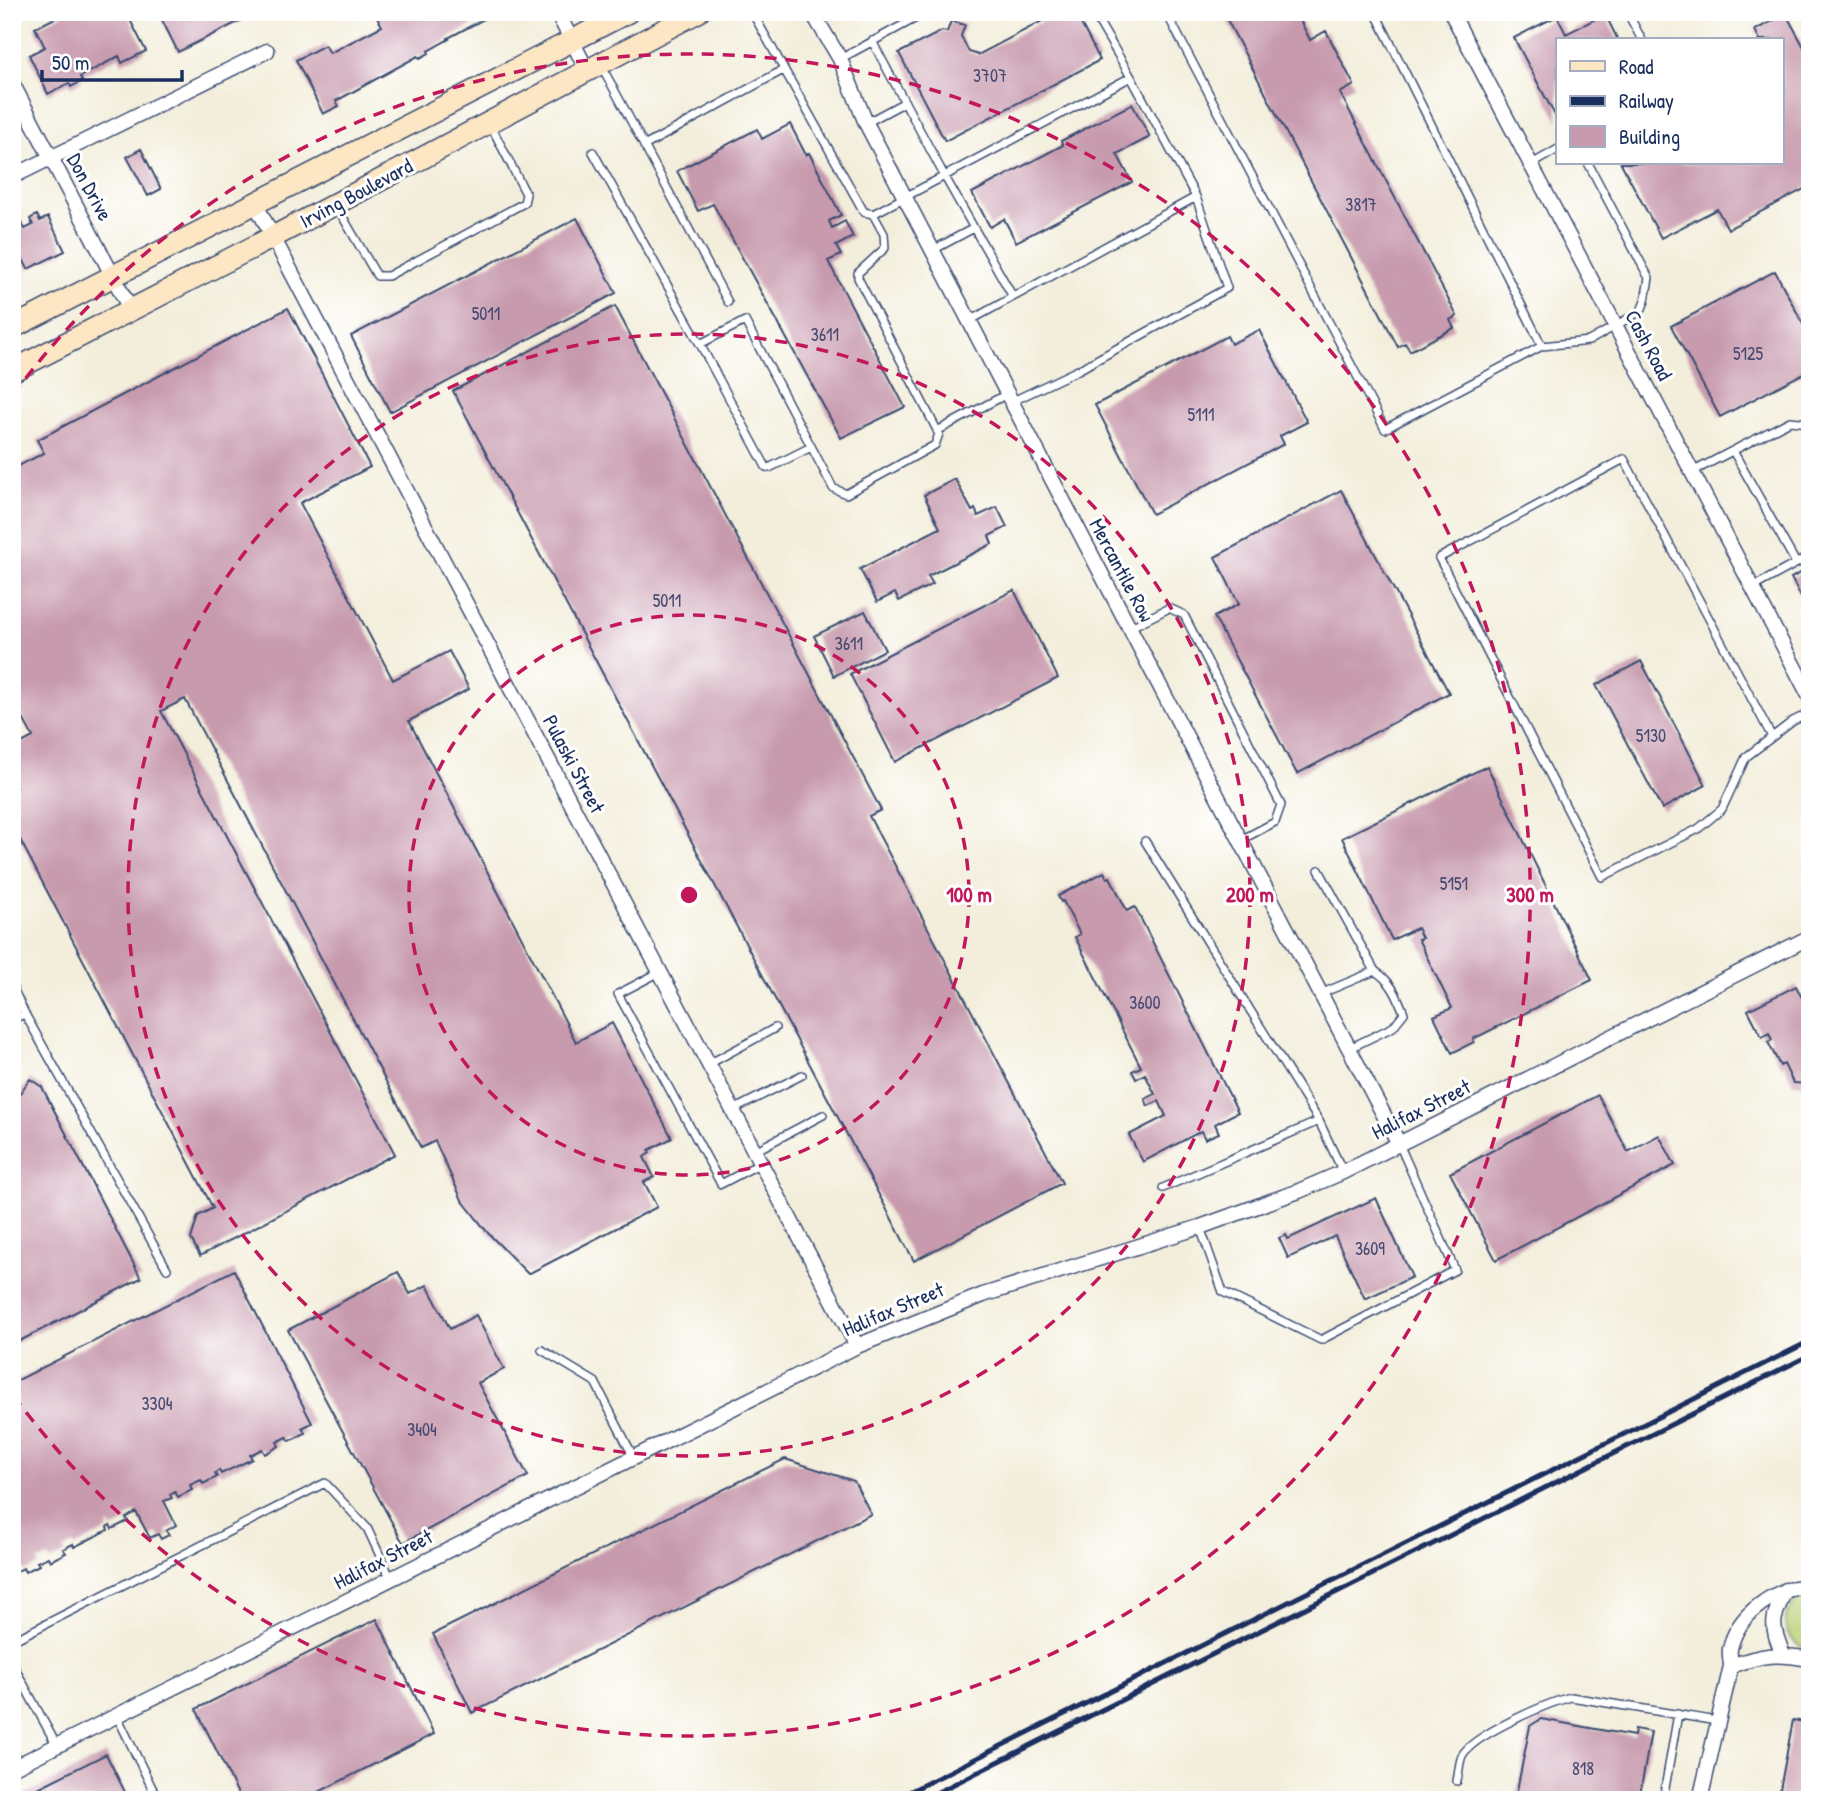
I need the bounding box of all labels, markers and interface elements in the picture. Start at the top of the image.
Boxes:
scale bar [42,38,182,82]
legend [1556,38,1784,164]
text: 50 m [52,48,89,77]
text: Road [1619,52,1653,81]
house number: 3707 [973,63,1007,88]
text: Railway [1619,86,1674,115]
text: Building [1619,122,1680,151]
street label: Don Drive [60,148,120,226]
street label: Irving Boulevard [294,151,418,235]
house number: 3817 [1345,192,1377,217]
house number: 5011 [472,301,500,326]
street label: Cash Road [1618,305,1680,385]
house number: 3611 [811,322,839,347]
house number: 5125 [1733,341,1763,366]
house number: 5111 [1187,402,1215,427]
street label: Mercantile Row [1083,513,1162,627]
house number: 5011 [653,588,681,613]
house number: 3611 [835,631,863,656]
street label: Pulaski Street [536,710,612,819]
house number: 5130 [1636,723,1666,748]
house number: 5151 [1440,871,1468,896]
text: 100 m [946,880,992,909]
text: 200 m [1226,880,1274,909]
text: 300 m [1506,880,1554,909]
centre of rings [677,883,701,907]
house number: 3600 [1129,990,1161,1015]
street label: Halifax Street [1367,1071,1476,1146]
house number: 3609 [1355,1236,1385,1261]
street label: Halifax Street [838,1274,949,1343]
house number: 3304 [142,1391,173,1416]
house number: 3404 [407,1417,437,1442]
street label: Halifax Street [329,1521,438,1596]
house number: 818 [1572,1756,1594,1781]

